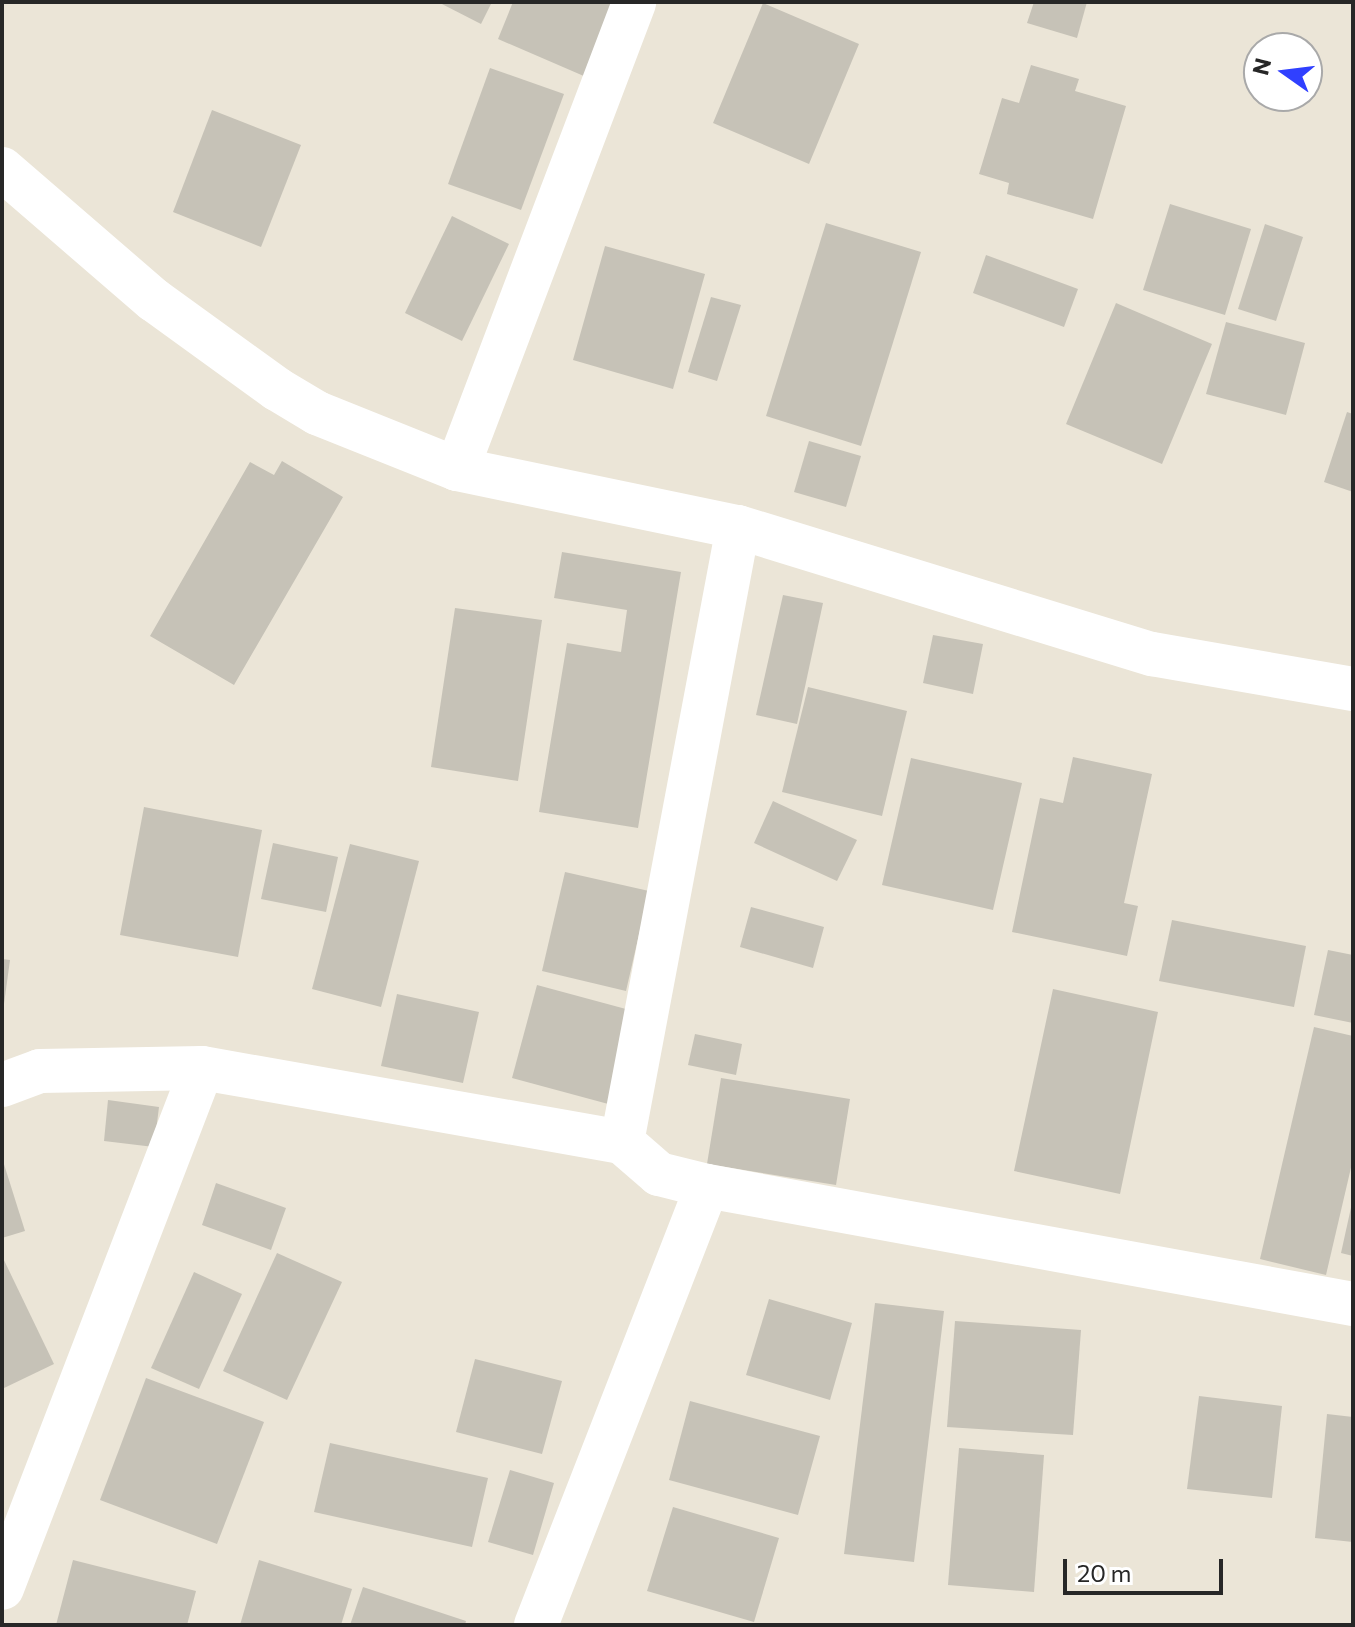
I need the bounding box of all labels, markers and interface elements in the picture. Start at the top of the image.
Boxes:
north arrow [1243,32,1323,112]
text: N [1246,55,1276,78]
scale bar [1067,1543,1227,1593]
text: 20 m [1077,1558,1131,1587]

